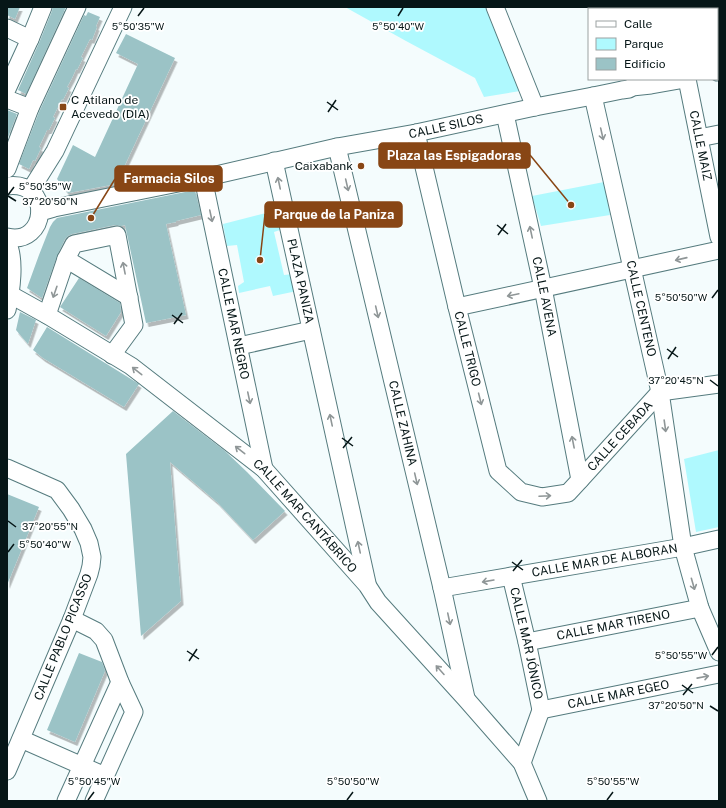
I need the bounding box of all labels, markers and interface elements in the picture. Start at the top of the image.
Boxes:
legend [588,8,718,80]
text: Calle [624,17,653,31]
text: 5°50'35"W [112,20,165,32]
text: 5°50'40"W [372,20,425,32]
text: Parque [624,37,664,51]
text: Edificio [624,57,666,71]
place label: C Atilano de Acevedo (DIA) [71,93,150,121]
marker: C Atilano de Acevedo (DIA) [58,102,68,112]
street label: CALLE MAIZ [687,109,714,182]
street label: CALLE SILOS [408,112,485,141]
one-way arrow [598,128,606,141]
callout: Plaza las Espigadoras [379,143,530,168]
text: Plaza las Espigadoras [387,148,521,163]
place label: Caixabank [295,159,353,173]
marker: Caixabank [356,161,366,171]
callout: Farmacia Silos [115,166,222,191]
text: Farmacia Silos [123,171,215,186]
one-way arrow [274,176,282,189]
one-way arrow [343,178,351,191]
text: 5°50'35"W [19,180,72,192]
text: 37°20'50"N [22,195,78,207]
callout: Parque de la Paniza [265,202,402,227]
text: Parque de la Paniza [274,207,394,222]
one-way arrow [208,209,216,222]
one-way arrow [526,226,534,239]
street label: PLAZA PANIZA [284,237,317,325]
one-way arrow [675,255,688,263]
street label: CALLE AVENA [529,256,559,338]
street label: CALLE CENTENO [623,259,659,358]
one-way arrow [119,262,127,275]
street label: CALLE MAR NEGRO [215,267,252,381]
one-way arrow [51,285,58,298]
one-way arrow [507,291,520,299]
text: 5°50'50"W [655,291,708,303]
one-way arrow [373,305,381,318]
street label: CALLE TRIGO [451,310,484,388]
one-way arrow [131,367,142,375]
text: 37°20'45"N [648,374,704,386]
street label: CALLE ZAHINA [386,379,420,468]
one-way arrow [246,391,254,404]
one-way arrow [477,393,484,406]
street label: CALLE CEBADA [585,398,656,474]
one-way arrow [326,414,334,427]
one-way arrow [661,419,669,432]
one-way arrow [569,436,577,449]
one-way arrow [234,446,245,455]
street label: CALLE MAR CANTÁBRICO [250,456,360,576]
one-way arrow [413,472,421,485]
one-way arrow [538,492,551,499]
text: 37°20'55"N [22,520,78,532]
text: 5°50'40"W [19,538,72,550]
one-way arrow [354,541,362,554]
street label: CALLE MAR DE ALBORAN [531,541,679,580]
street label: CALLE PABLO PICASSO [31,572,95,702]
one-way arrow [482,577,495,585]
one-way arrow [690,577,697,590]
street label: CALLE MAR JÓNICO [507,586,546,701]
street label: CALLE MAR TIRENO [555,607,671,643]
one-way arrow [446,612,454,625]
text: 5°50'55"W [655,649,708,661]
one-way arrow [435,665,445,675]
one-way arrow [696,673,709,681]
street label: CALLE MAR EGEO [566,677,671,711]
text: 37°20'50"N [648,699,704,711]
text: 5°50'45"W [68,775,121,787]
text: 5°50'50"W [327,775,380,787]
text: 5°50'55"W [587,775,640,787]

